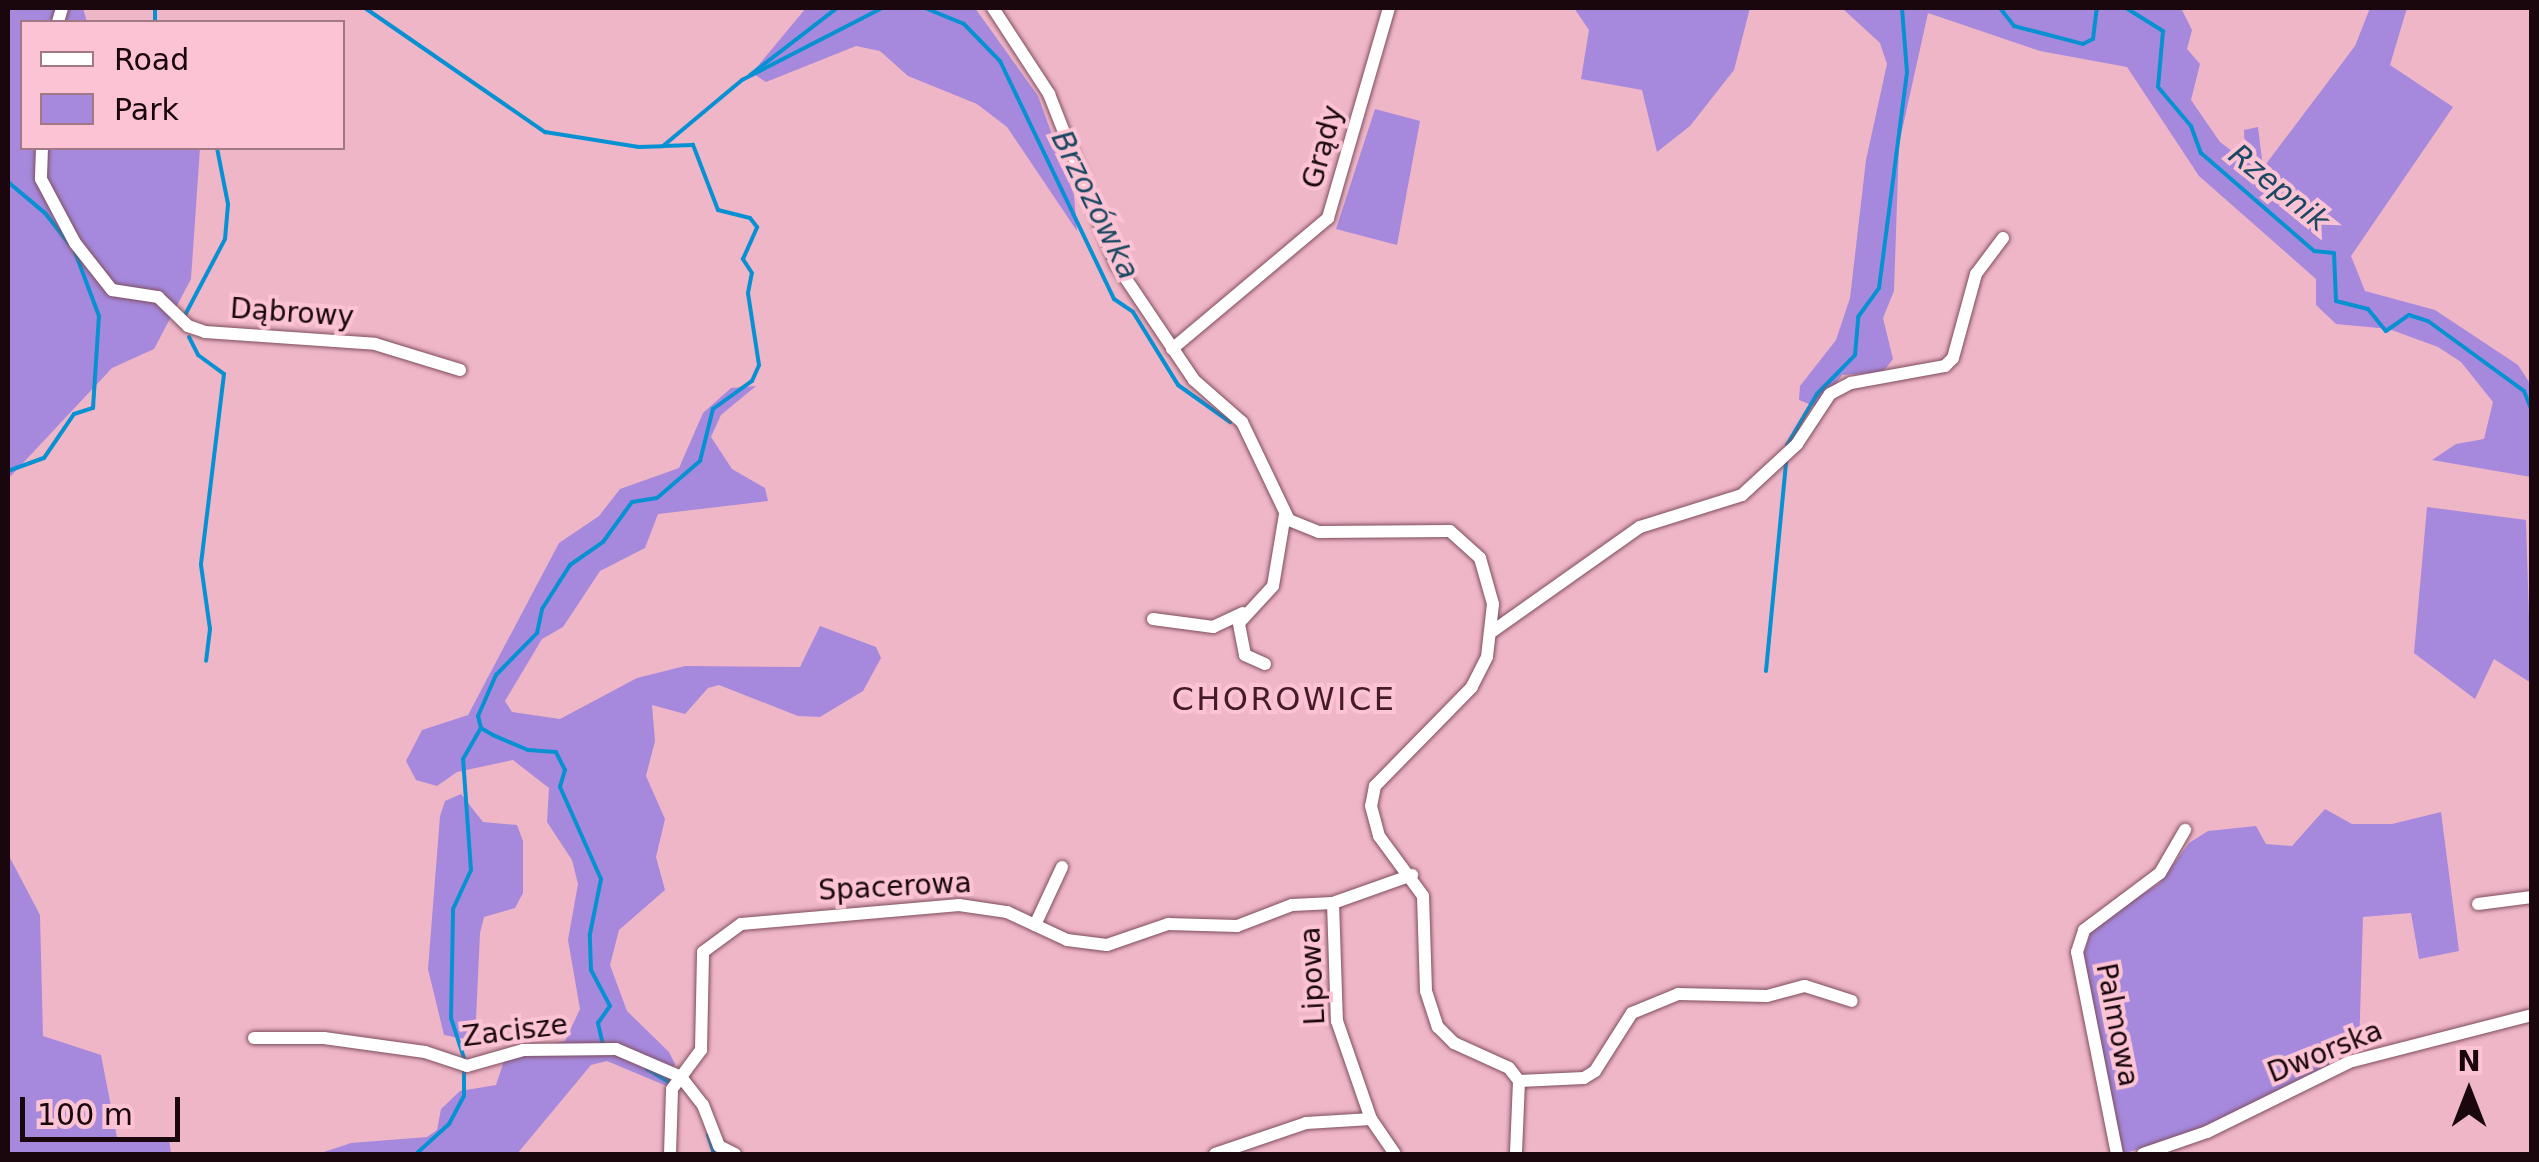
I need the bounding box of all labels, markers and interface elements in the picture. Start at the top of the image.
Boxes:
legend [20,20,345,150]
text: Road [114,42,189,77]
text: Park [114,92,179,127]
street label: Grądy [1296,102,1350,192]
water label: Brzozówka [1043,125,1147,285]
water label: Rzepnik [2222,137,2336,239]
street label: Dąbrowy [229,292,355,334]
district label: CHOROWICE [1171,680,1397,718]
street label: Spacerowa [818,866,972,908]
street label: Lipowa [1294,926,1332,1026]
street label: Palmowa [2089,960,2145,1090]
street label: Zacisze [460,1008,570,1054]
street label: Dworska [2263,1014,2387,1090]
north arrow [2419,1042,2519,1142]
text: N [2457,1045,2481,1078]
scale bar [25,1077,185,1139]
text: 100 m [37,1097,133,1132]

